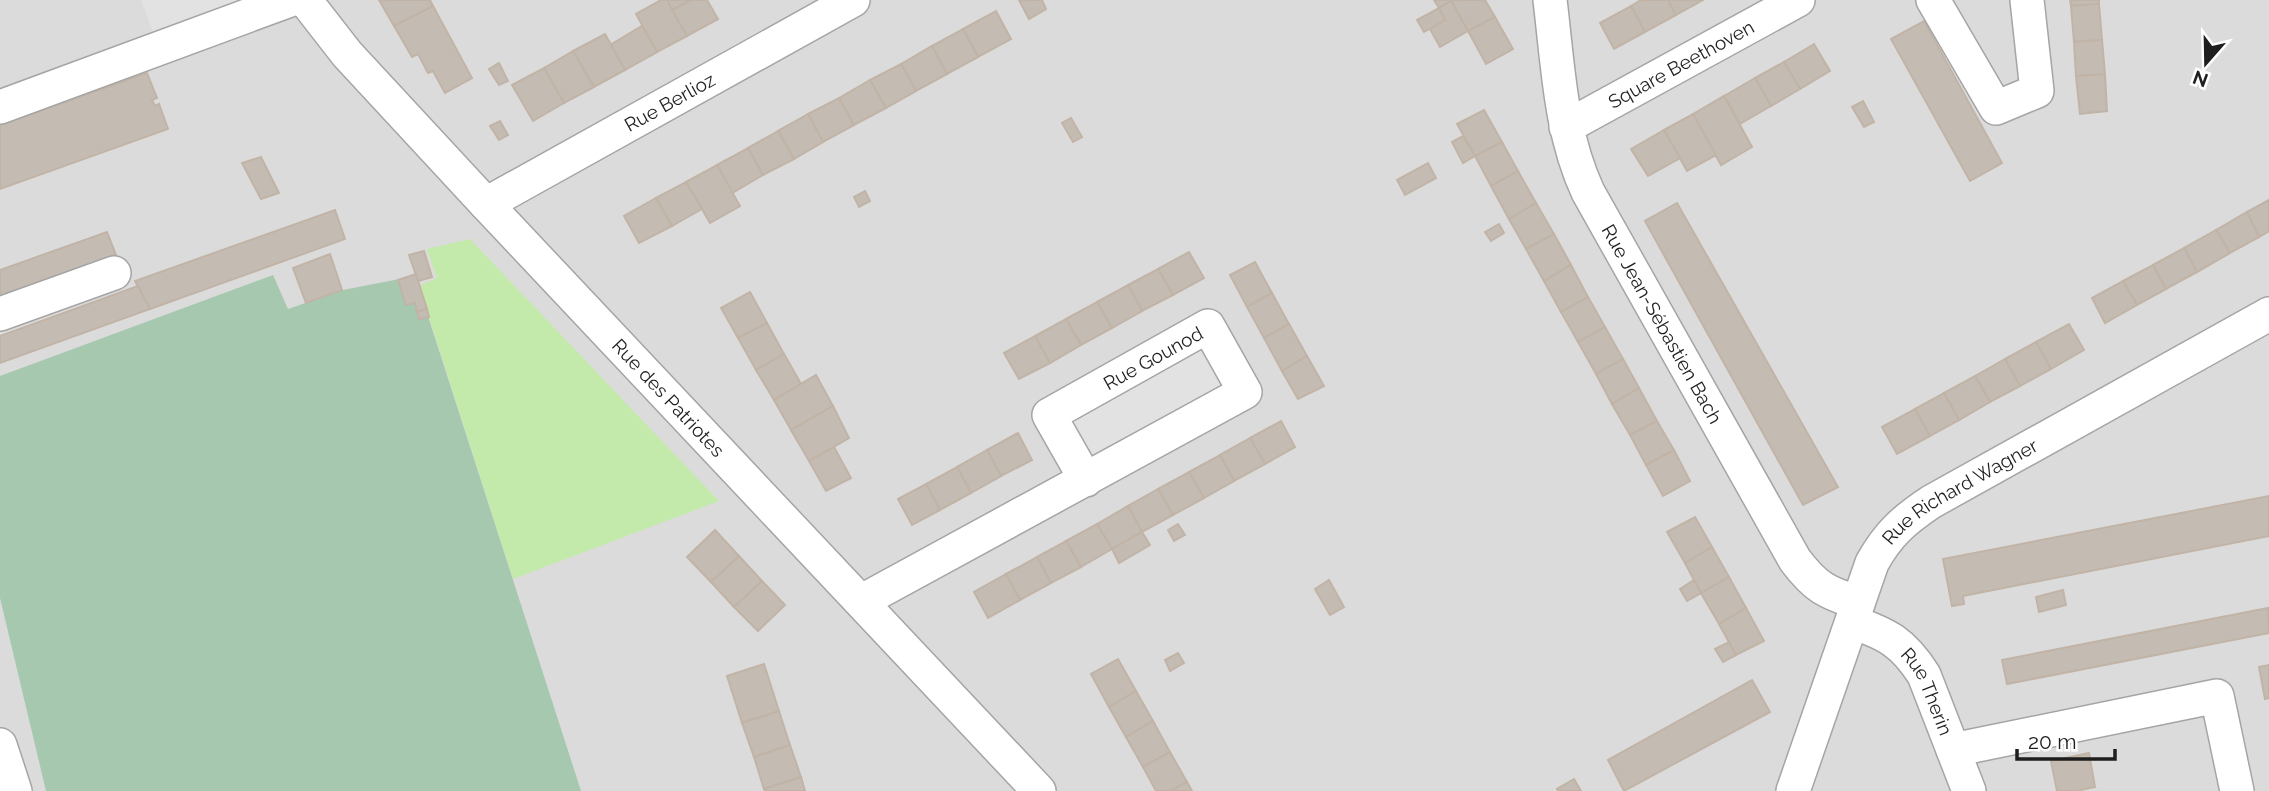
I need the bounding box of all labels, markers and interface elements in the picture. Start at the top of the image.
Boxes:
street label: Square Beethoven [1604,15,1758,113]
north arrow [2171,28,2241,98]
text: N [2190,66,2211,92]
street label: Rue Berlioz [621,68,719,136]
street label: Rue Jean-Sébastien Bach [1598,221,1727,427]
street label: Rue Gounod [1100,322,1206,394]
street label: Rue des Patriotes [608,334,729,461]
street label: Rue Richard Wagner [1877,434,2041,548]
street label: Rue Therin [1897,643,1957,738]
scale bar [2017,718,2115,762]
text: 20 m [2028,729,2076,754]

